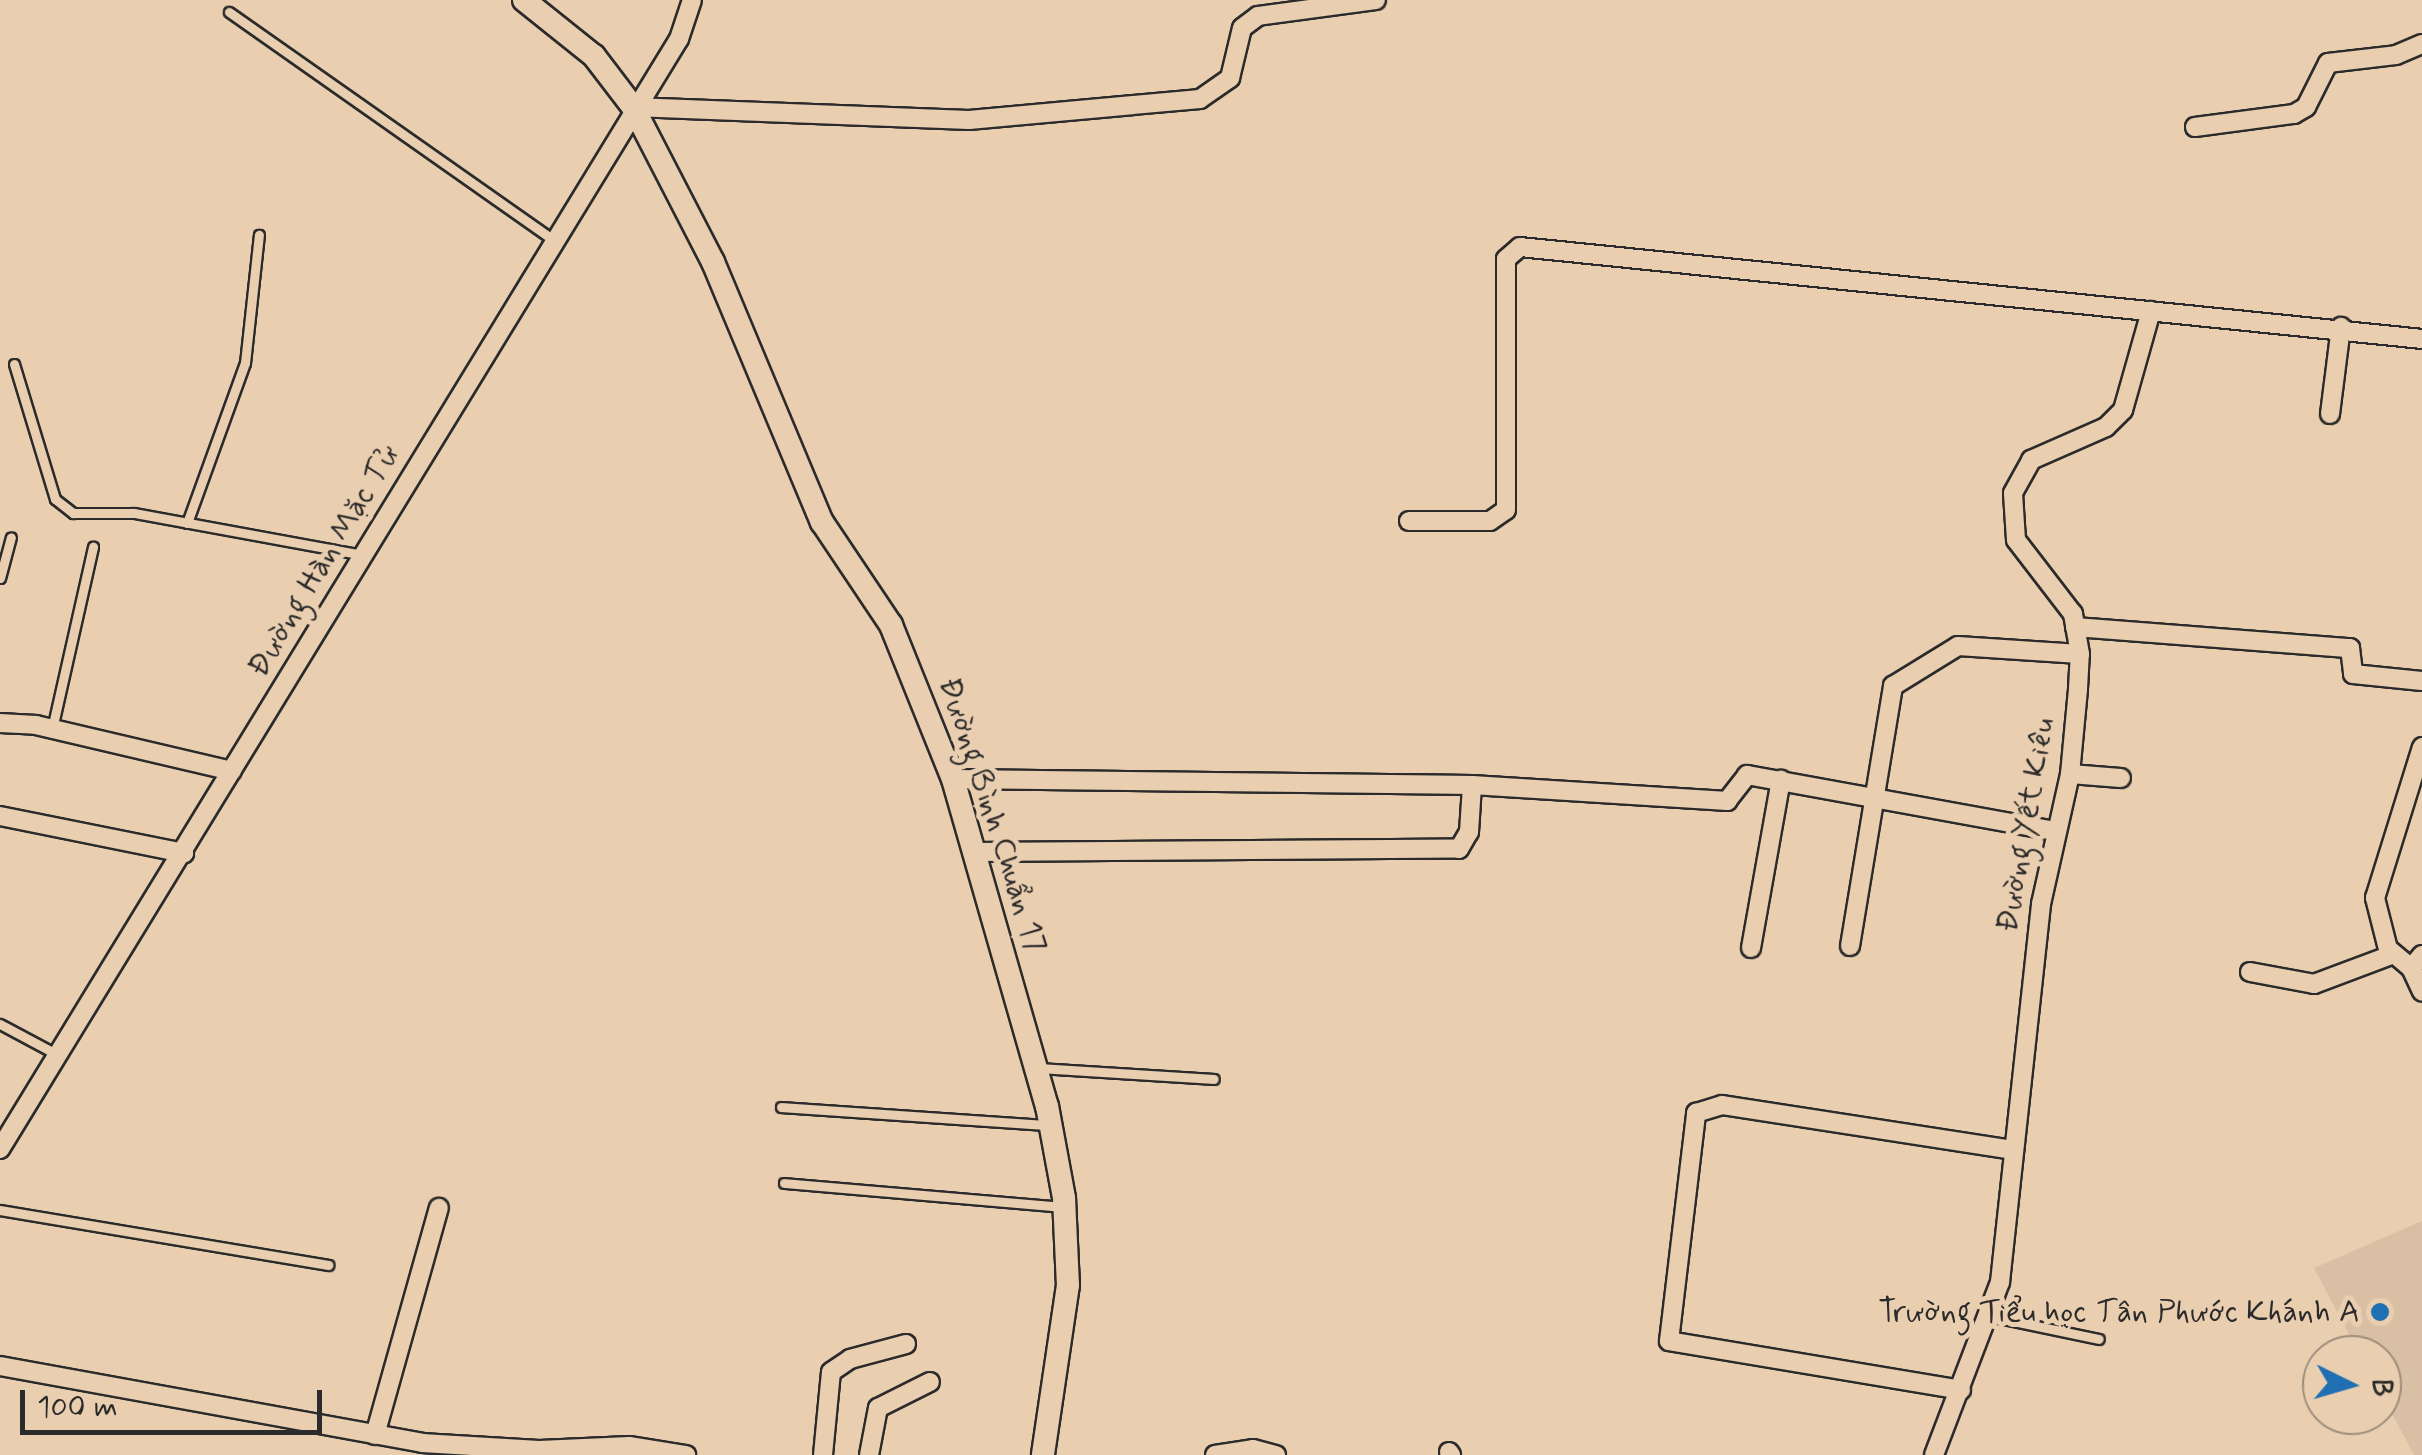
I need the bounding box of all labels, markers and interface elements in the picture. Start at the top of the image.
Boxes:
street label: Đường Hàn Mặc Tử [241,440,407,682]
street label: Đường Bình Chuẩn 17 [929,671,1055,959]
street label: Đường Yết Kiêu [1988,713,2064,937]
place label: Trường Tiểu học Tân Phước Khánh A [1879,1293,2360,1331]
marker: Trường Tiểu học Tân Phước Khánh A [2369,1301,2391,1323]
north arrow [2302,1335,2402,1435]
scale bar [25,1370,328,1432]
text: B [2361,1377,2400,1398]
text: 100 m [37,1388,118,1427]

